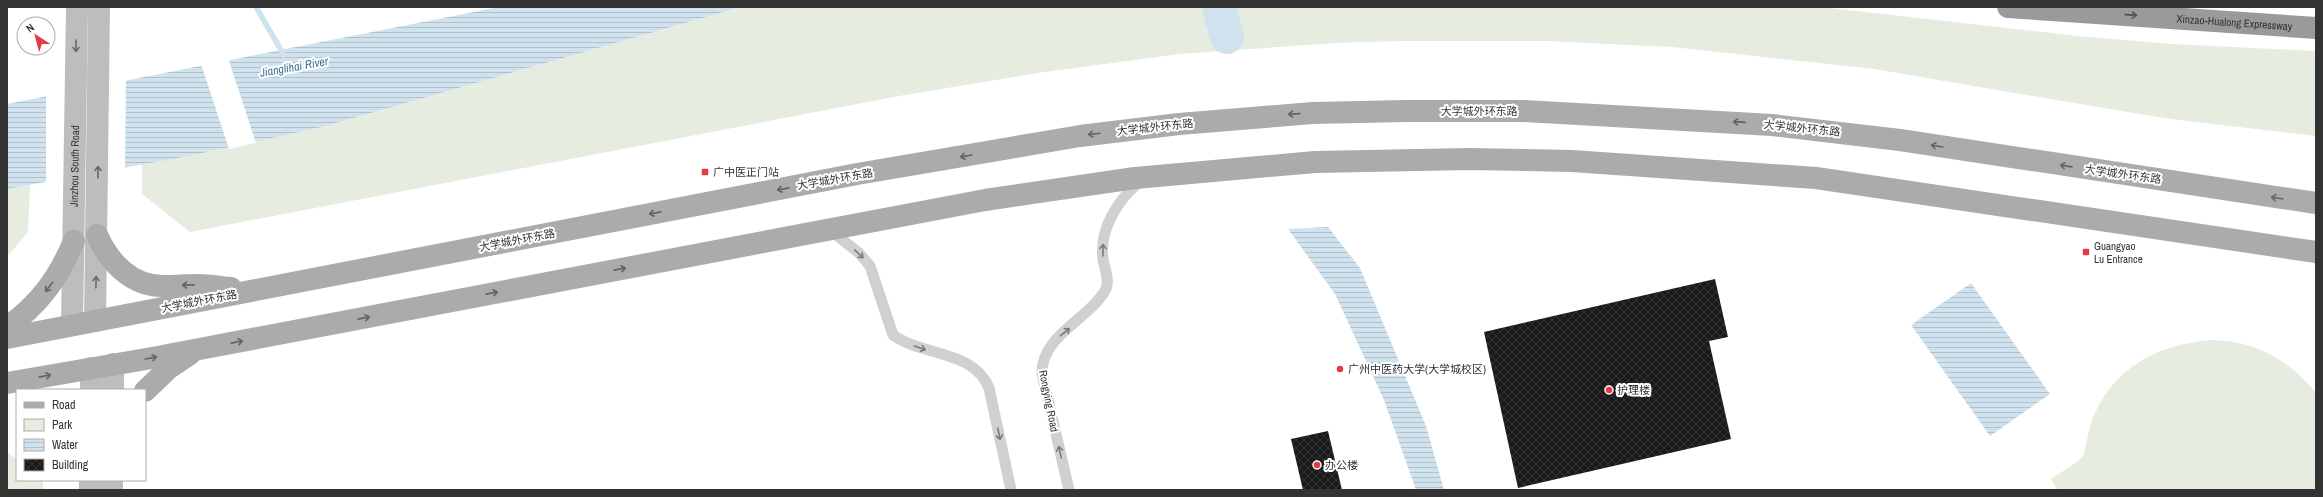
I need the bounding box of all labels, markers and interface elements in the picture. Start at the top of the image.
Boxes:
one-way arrow [2124,11,2137,18]
street label: Xinzao-Hualong Expressway [2176,12,2293,33]
north arrow [16,16,56,56]
text: N [23,20,37,35]
one-way arrow [72,39,80,52]
water label: Jianglihai River [258,53,330,81]
street label: 大学城外环东路 [1441,104,1518,118]
one-way arrow [1288,111,1301,118]
street label: 大学城外环东路 [1116,116,1194,138]
street label: 大学城外环东路 [1763,117,1841,139]
one-way arrow [1733,119,1746,126]
street label: Jinzhou South Road [67,125,82,207]
one-way arrow [1088,130,1101,138]
one-way arrow [1931,142,1944,150]
one-way arrow [960,152,973,160]
one-way arrow [2060,162,2073,170]
street label: 大学城外环东路 [2084,162,2162,186]
place label: 广中医正门站 [713,165,779,179]
street label: 大学城外环东路 [796,165,874,193]
one-way arrow [94,166,102,179]
marker: 广中医正门站 [700,167,710,177]
one-way arrow [777,185,790,193]
one-way arrow [2271,194,2284,202]
one-way arrow [649,210,662,218]
street label: 大学城外环东路 [478,226,556,254]
place label: Guangyao Lu Entrance [2094,239,2143,266]
one-way arrow [1099,244,1107,257]
marker: Guangyao Lu Entrance [2081,247,2091,257]
one-way arrow [854,249,864,259]
one-way arrow [613,265,626,273]
one-way arrow [92,276,100,289]
one-way arrow [182,281,195,289]
one-way arrow [45,282,54,293]
street label: 大学城外环东路 [160,287,238,315]
one-way arrow [485,289,498,297]
one-way arrow [358,313,371,321]
one-way arrow [1059,328,1070,337]
one-way arrow [230,338,243,346]
one-way arrow [913,345,926,352]
one-way arrow [144,354,157,362]
place label: 广州中医药大学(大学城校区) [1348,362,1486,376]
marker: 广州中医药大学(大学城校区) [1335,364,1345,374]
street label: Rongying Road [1036,369,1062,433]
one-way arrow [38,371,51,379]
place label: 护理楼 [1617,383,1650,397]
marker: 护理楼 [1604,385,1614,395]
legend [16,389,146,481]
text: Road [52,397,76,413]
text: Park [52,417,72,433]
one-way arrow [995,427,1003,440]
text: Water [52,437,79,453]
one-way arrow [1056,446,1063,459]
text: Building [52,457,89,473]
place label: 办公楼 [1325,458,1358,472]
marker: 办公楼 [1312,460,1322,470]

